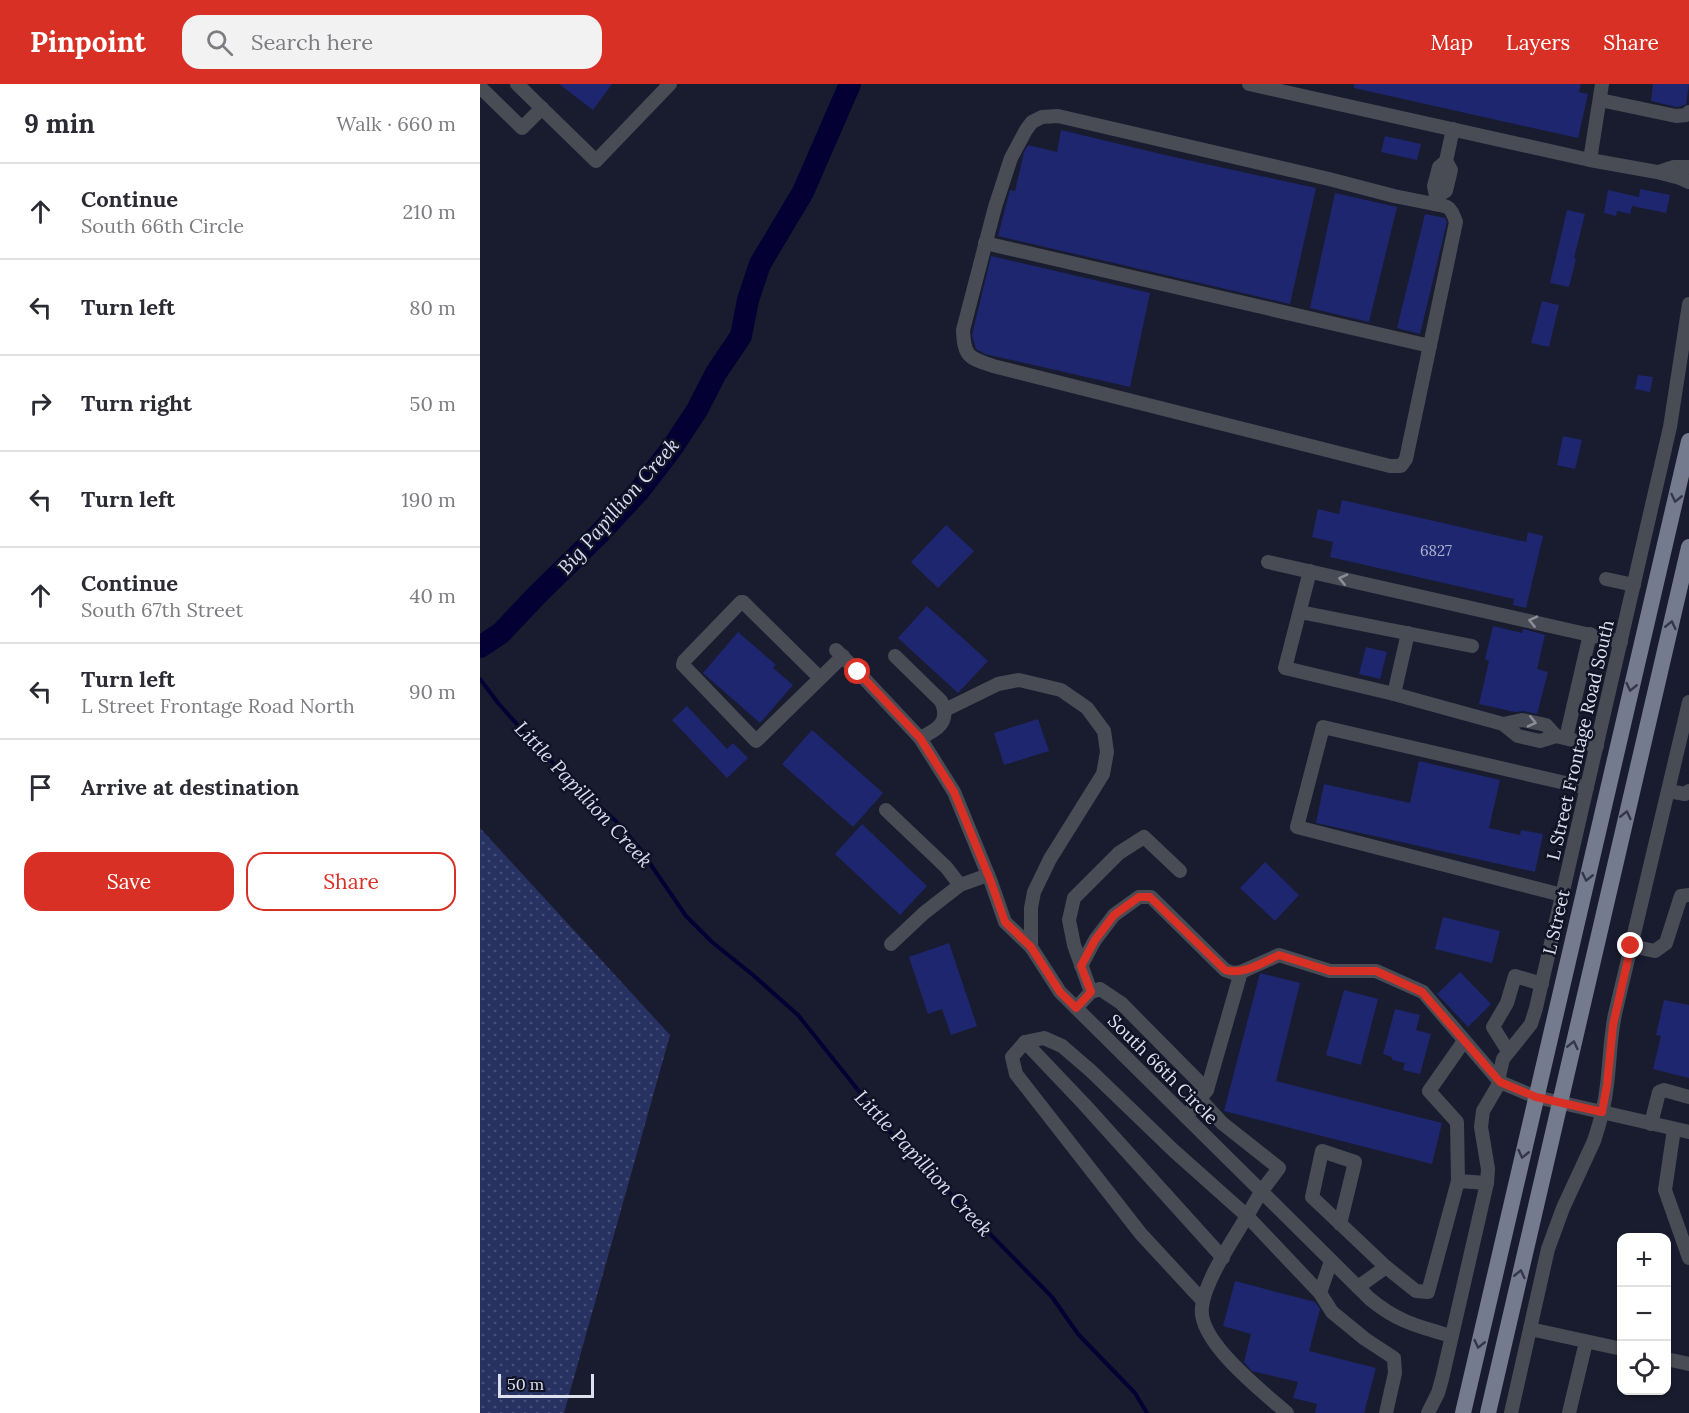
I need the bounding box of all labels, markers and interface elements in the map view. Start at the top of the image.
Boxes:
search box [182,15,602,69]
text: Pinpoint [30,24,146,60]
icon: search [203,26,236,59]
text: Search here [251,28,373,56]
text: Map [1430,29,1473,56]
text: Layers [1506,29,1570,56]
text: Share [1603,29,1659,56]
text: 9 min [24,107,95,140]
text: Walk · 660 m [336,111,456,136]
text: Continue [81,185,178,213]
icon: ahead [24,195,57,228]
text: 210 m [402,199,456,224]
text: South 66th Circle [81,213,244,238]
icon: left [24,291,57,324]
text: Turn left [81,293,175,321]
text: 80 m [409,295,456,320]
icon: right [24,387,57,420]
text: Turn right [81,389,192,417]
text: 50 m [410,391,456,416]
water label: Big Papillion Creek [552,433,684,579]
icon: left [24,483,57,516]
text: Turn left [81,485,175,513]
text: 190 m [402,487,456,512]
one-way arrow [1670,492,1683,502]
house number: 6827 [1420,541,1452,560]
text: Continue [81,569,178,597]
one-way arrow [1338,573,1348,586]
icon: ahead [24,579,57,612]
text: 40 m [410,583,456,608]
text: South 67th Street [81,597,243,622]
one-way arrow [1529,616,1539,629]
street label: L Street Frontage Road South [1541,617,1619,862]
one-way arrow [1663,620,1676,630]
route start [844,658,870,684]
text: Turn left [81,665,175,693]
icon: left [24,675,57,708]
text: 90 m [409,679,456,704]
one-way arrow [1625,682,1638,692]
text: L Street Frontage Road North [81,693,355,718]
one-way arrow [1527,715,1537,728]
water label: Little Papillion Creek [510,716,658,872]
icon: arrive [24,771,57,804]
text: Arrive at destination [81,773,299,801]
one-way arrow [1619,810,1632,820]
button: Save [24,852,234,911]
button: Share [246,852,456,911]
one-way arrow [1581,872,1594,882]
street label: L Street [1537,887,1575,957]
route end [1617,932,1643,958]
street label: South 66th Circle [1103,1009,1223,1129]
one-way arrow [1565,1041,1578,1051]
water label: Little Papillion Creek [850,1085,998,1241]
one-way arrow [1517,1149,1530,1159]
map controls [1617,1233,1671,1395]
button: + [1617,1233,1671,1287]
one-way arrow [1512,1269,1525,1279]
button: − [1617,1287,1671,1341]
one-way arrow [1473,1339,1486,1349]
button: locate [1617,1341,1671,1395]
scale bar [498,1371,594,1398]
text: 50 m [507,1374,544,1394]

